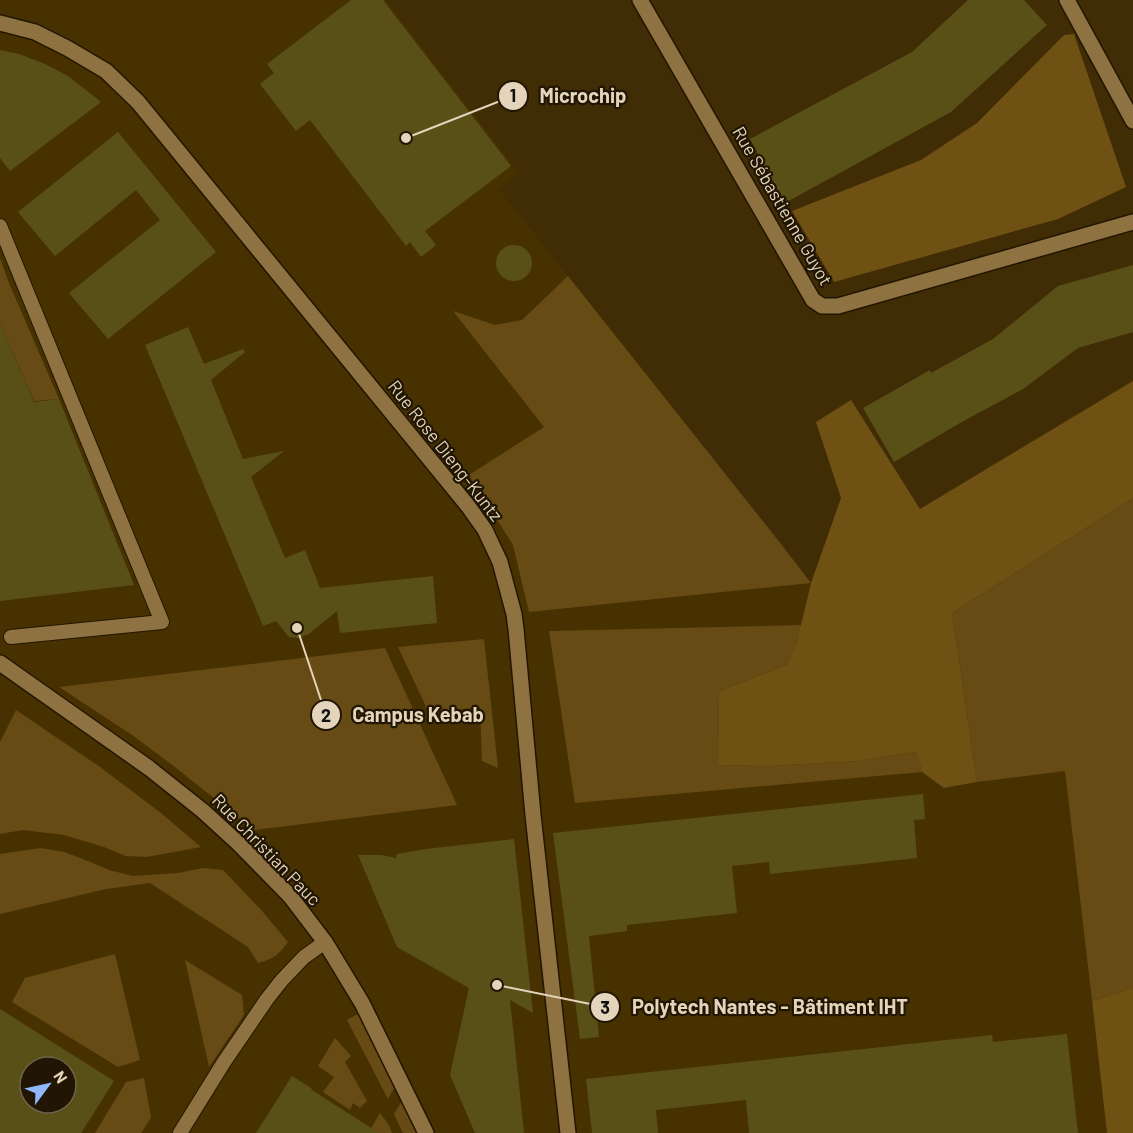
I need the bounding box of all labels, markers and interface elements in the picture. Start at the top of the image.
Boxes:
callout: Microchip [498,77,638,115]
text: Microchip [540,83,626,107]
text: 1 [510,84,516,106]
street label: Rue Sébastienne Guyot [728,122,837,289]
street label: Rue Rose Dieng-Kuntz [384,375,508,525]
callout: Campus Kebab [311,696,496,734]
text: Campus Kebab [352,702,484,726]
text: 2 [321,704,331,726]
street label: Rue Christian Pauc [208,789,326,910]
callout: Polytech Nantes - Bâtiment IHT [590,988,920,1026]
text: Polytech Nantes - Bâtiment IHT [632,994,908,1018]
text: 3 [600,996,610,1018]
north arrow [18,1055,78,1115]
text: N [50,1067,72,1086]

